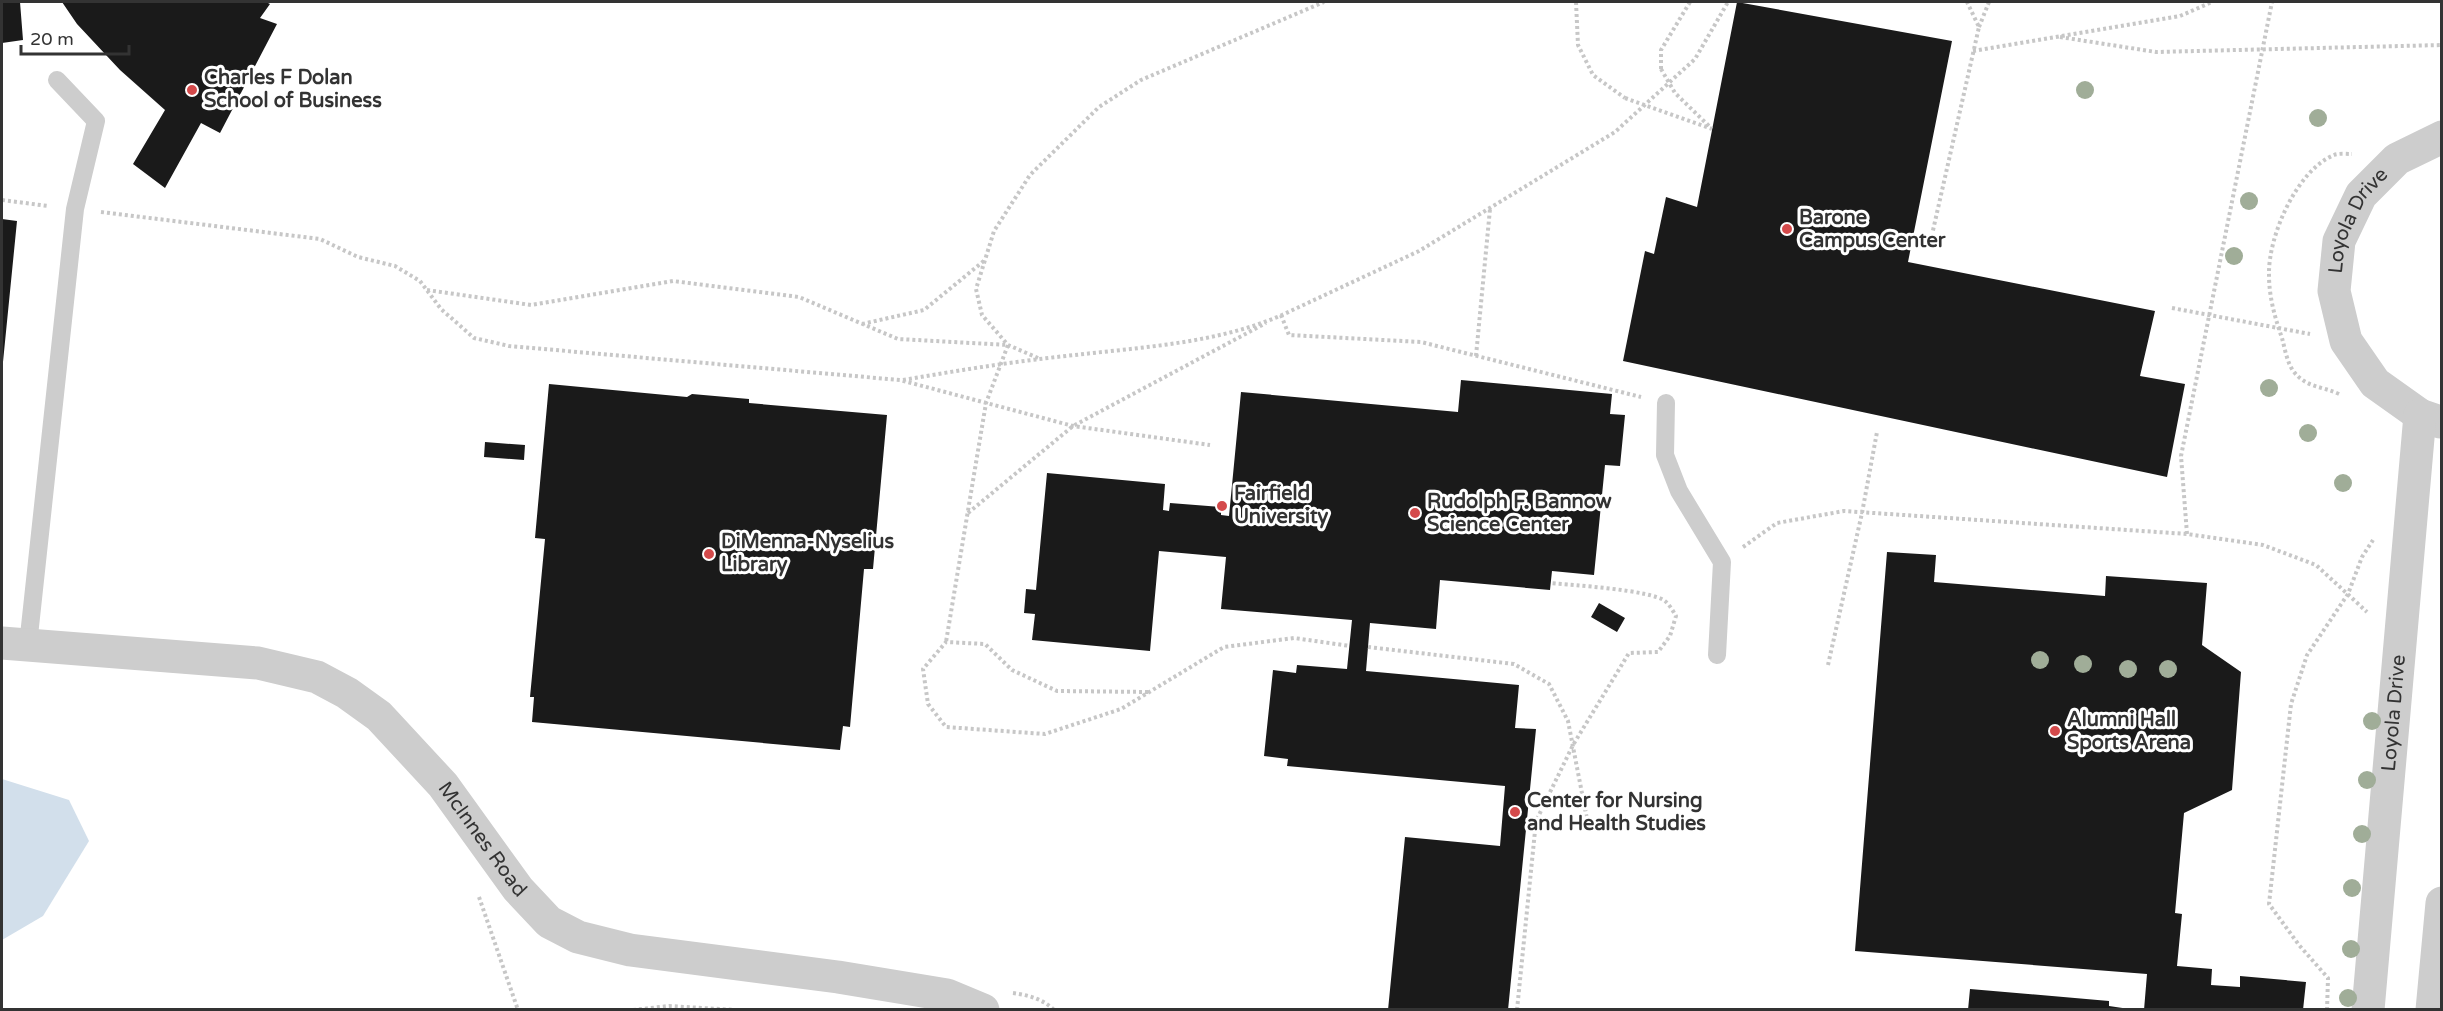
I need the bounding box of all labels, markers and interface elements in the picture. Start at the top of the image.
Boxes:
scale bar [21,18,129,56]
text: 20 m [30,28,74,50]
place label: Charles F Dolan School of Business [204,66,382,113]
marker: Charles F Dolan School of Business [185,83,199,97]
street label: Loyola Drive [2324,163,2393,275]
place label: Barone Campus Center [1799,206,1946,253]
marker: Barone Campus Center [1780,222,1794,236]
place label: Fairfield University [1234,482,1329,529]
place label: Rudolph F. Bannow Science Center [1427,490,1612,537]
marker: Fairfield University [1215,499,1229,513]
marker: Rudolph F. Bannow Science Center [1408,506,1422,520]
place label: DiMenna-Nyselius Library [721,530,894,577]
marker: DiMenna-Nyselius Library [702,547,716,561]
street label: Loyola Drive [2377,654,2411,772]
place label: Alumni Hall Sports Arena [2067,708,2191,755]
marker: Alumni Hall Sports Arena [2048,724,2062,738]
street label: McInnes Road [433,777,531,902]
place label: Center for Nursing and Health Studies [1527,789,1706,836]
marker: Center for Nursing and Health Studies [1508,805,1522,819]

